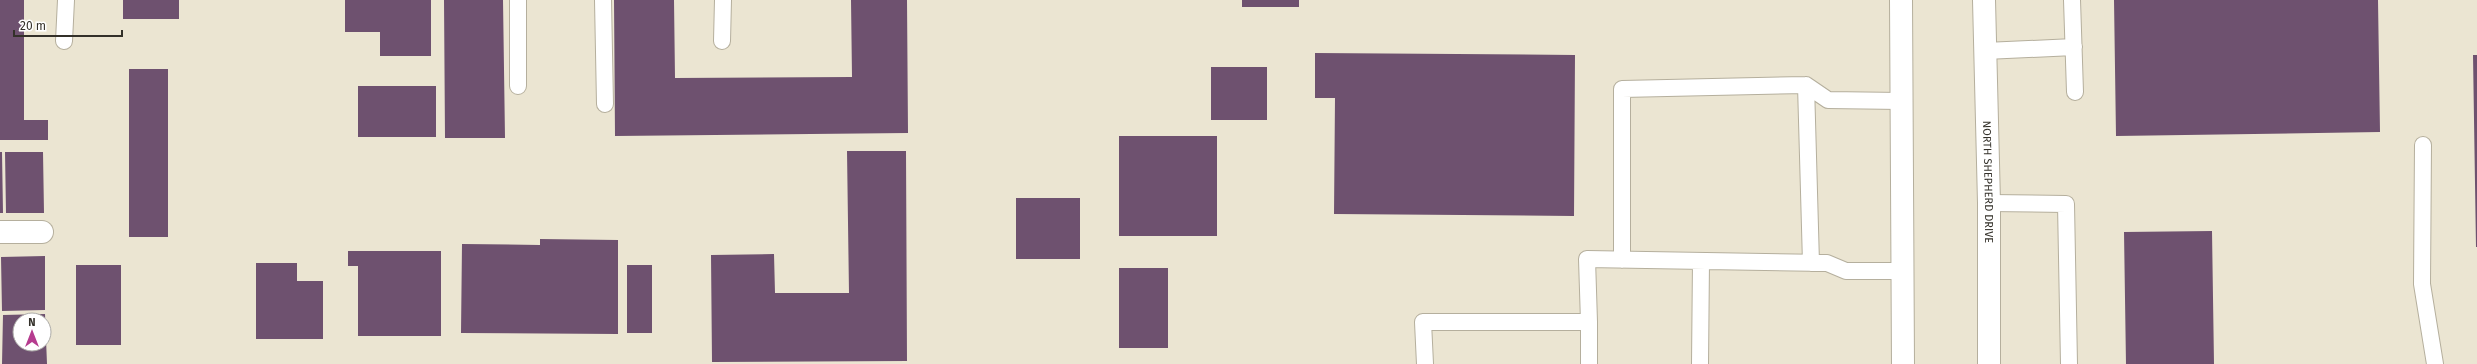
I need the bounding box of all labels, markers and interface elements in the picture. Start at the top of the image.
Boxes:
scale bar [14,12,122,38]
text: 20 m [20,19,46,33]
street label: NORTH SHEPHERD DRIVE [1980,121,1995,243]
north arrow [12,312,52,352]
text: N [28,316,36,329]

